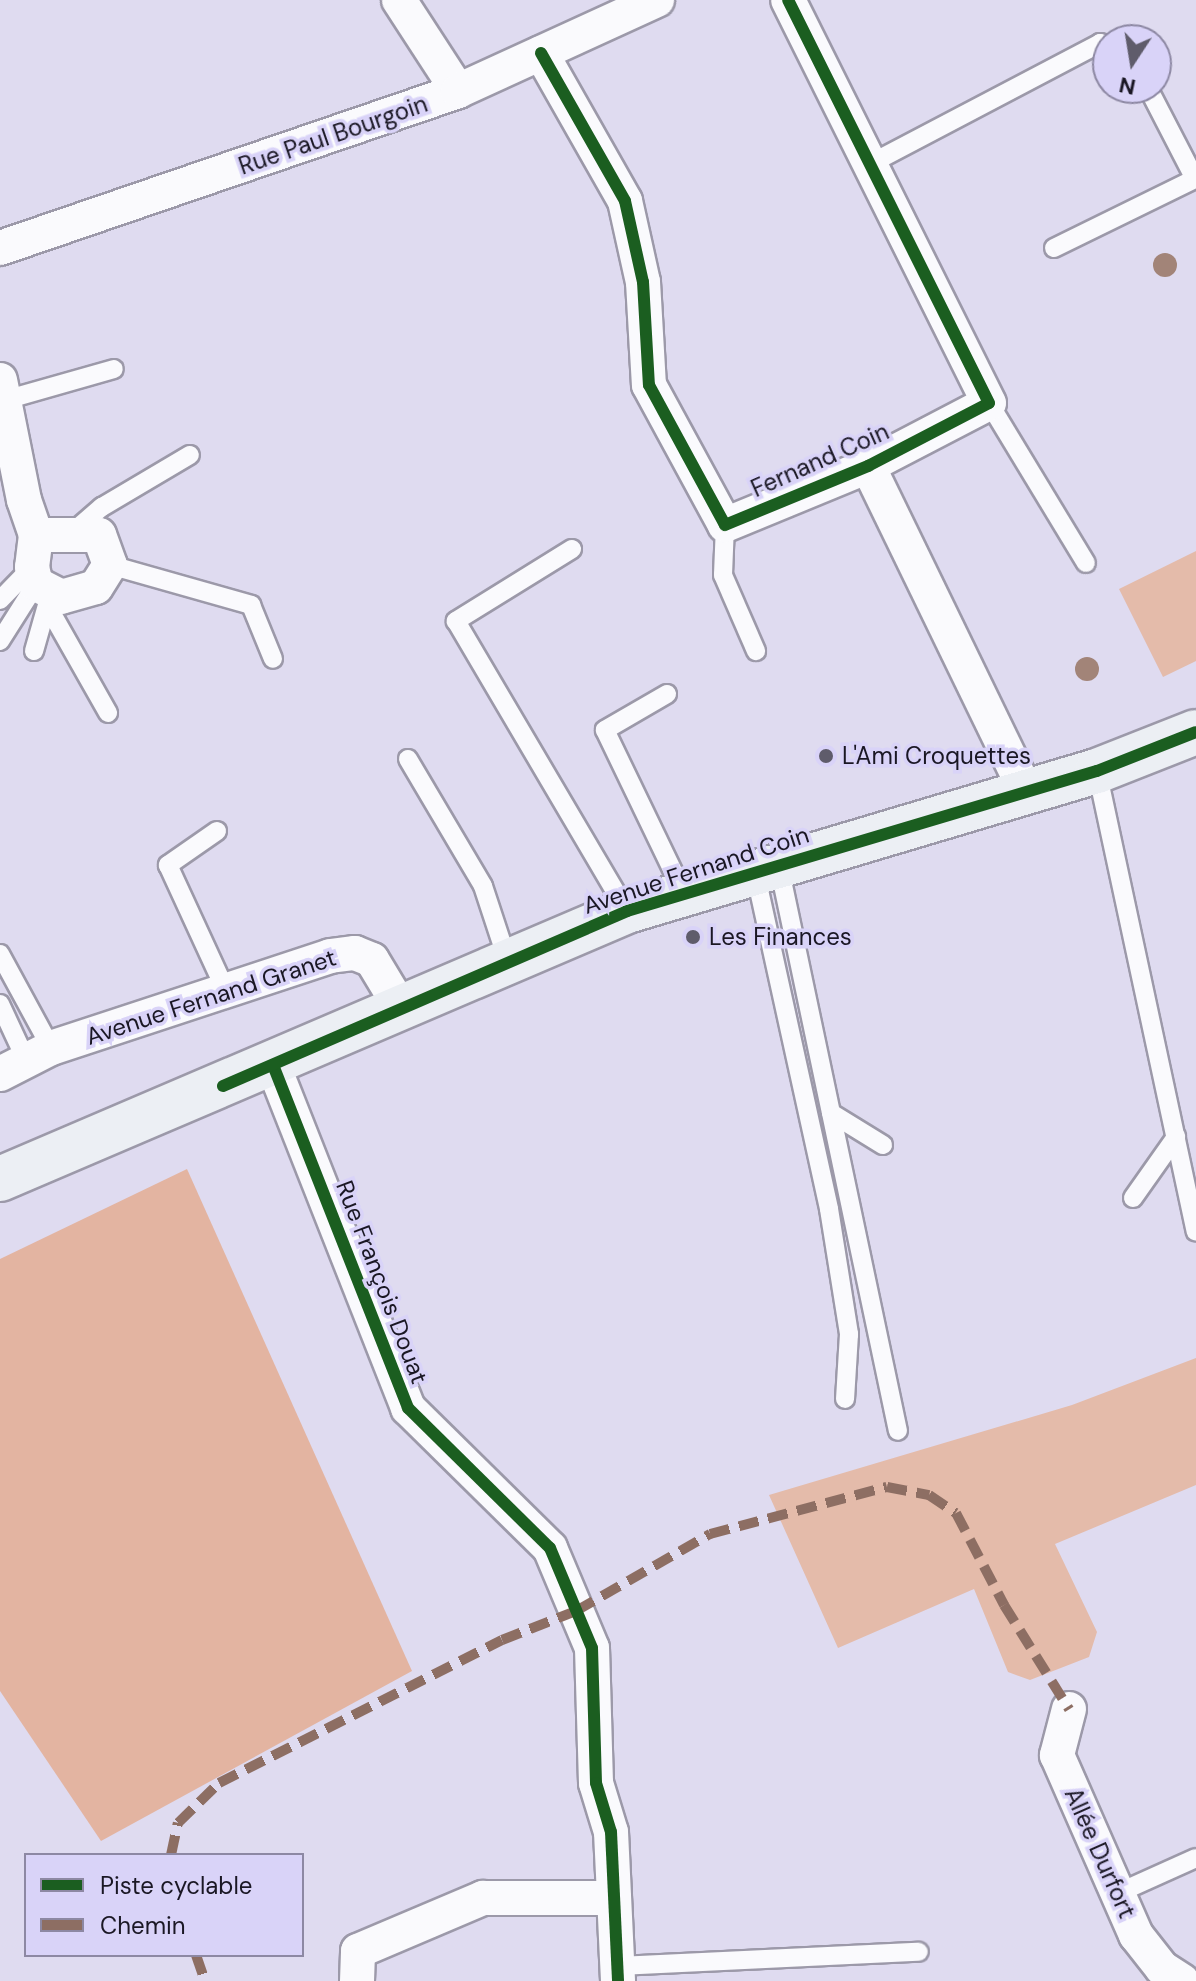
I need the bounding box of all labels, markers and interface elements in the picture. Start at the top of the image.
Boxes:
north arrow [1092,24,1172,104]
text: N [1116,70,1138,102]
street label: Rue Paul Bourgoin [235,89,431,181]
street label: Fernand Coin [747,417,893,503]
place label: L'Ami Croquettes [842,742,1031,770]
marker: L'Ami Croquettes [817,747,835,765]
street label: Avenue Fernand Coin [579,820,813,920]
place label: Les Finances [709,923,852,951]
marker: Les Finances [684,928,702,946]
street label: Avenue Fernand Granet [82,943,340,1051]
street label: Rue François Douat [330,1176,434,1388]
street label: Allée Durfort [1058,1783,1142,1923]
legend [24,1853,304,1957]
text: Piste cyclable [100,1870,252,1901]
text: Chemin [100,1910,186,1941]

